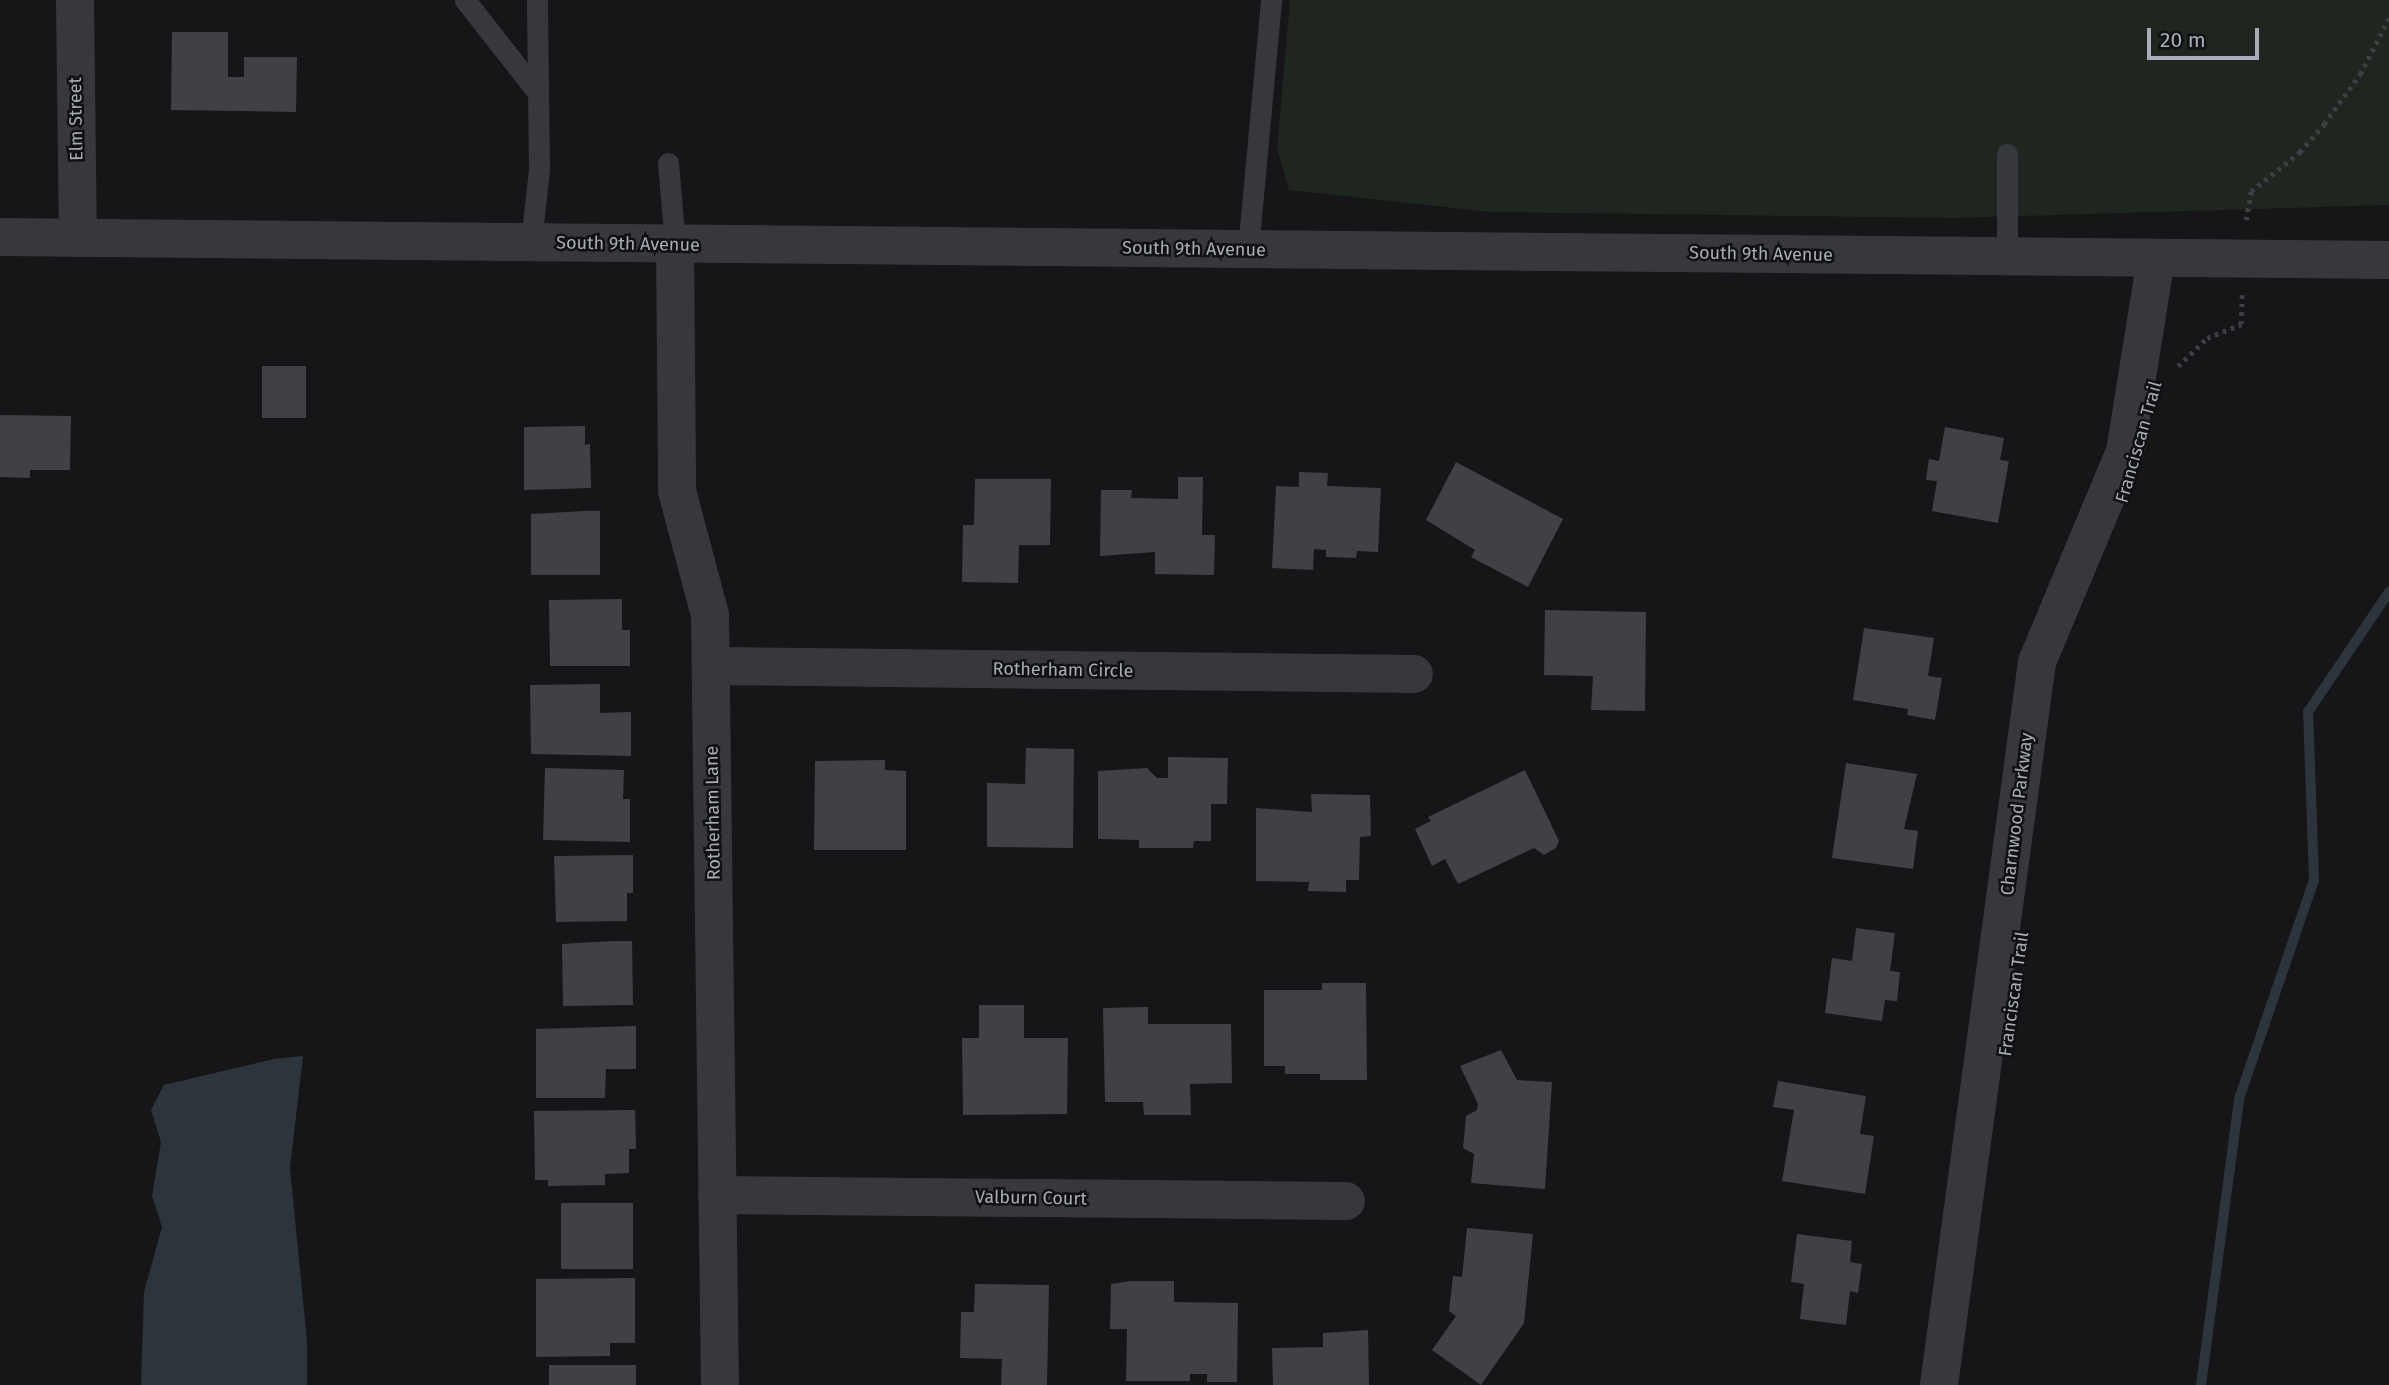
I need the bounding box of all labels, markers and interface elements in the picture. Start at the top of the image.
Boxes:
scale bar [2151,14,2263,58]
text: 20 m [2160,27,2206,53]
street label: Elm Street [64,77,88,161]
street label: South 9th Avenue [556,232,700,256]
street label: South 9th Avenue [1122,237,1266,261]
street label: South 9th Avenue [1689,242,1833,266]
street label: Franciscan Trail [2111,379,2167,505]
street label: Rotherham Circle [993,658,1133,682]
street label: Charnwood Parkway [1996,731,2038,897]
street label: Rotherham Lane [701,746,725,880]
street label: Franciscan Trail [1995,930,2033,1058]
street label: Valburn Court [975,1186,1087,1210]

